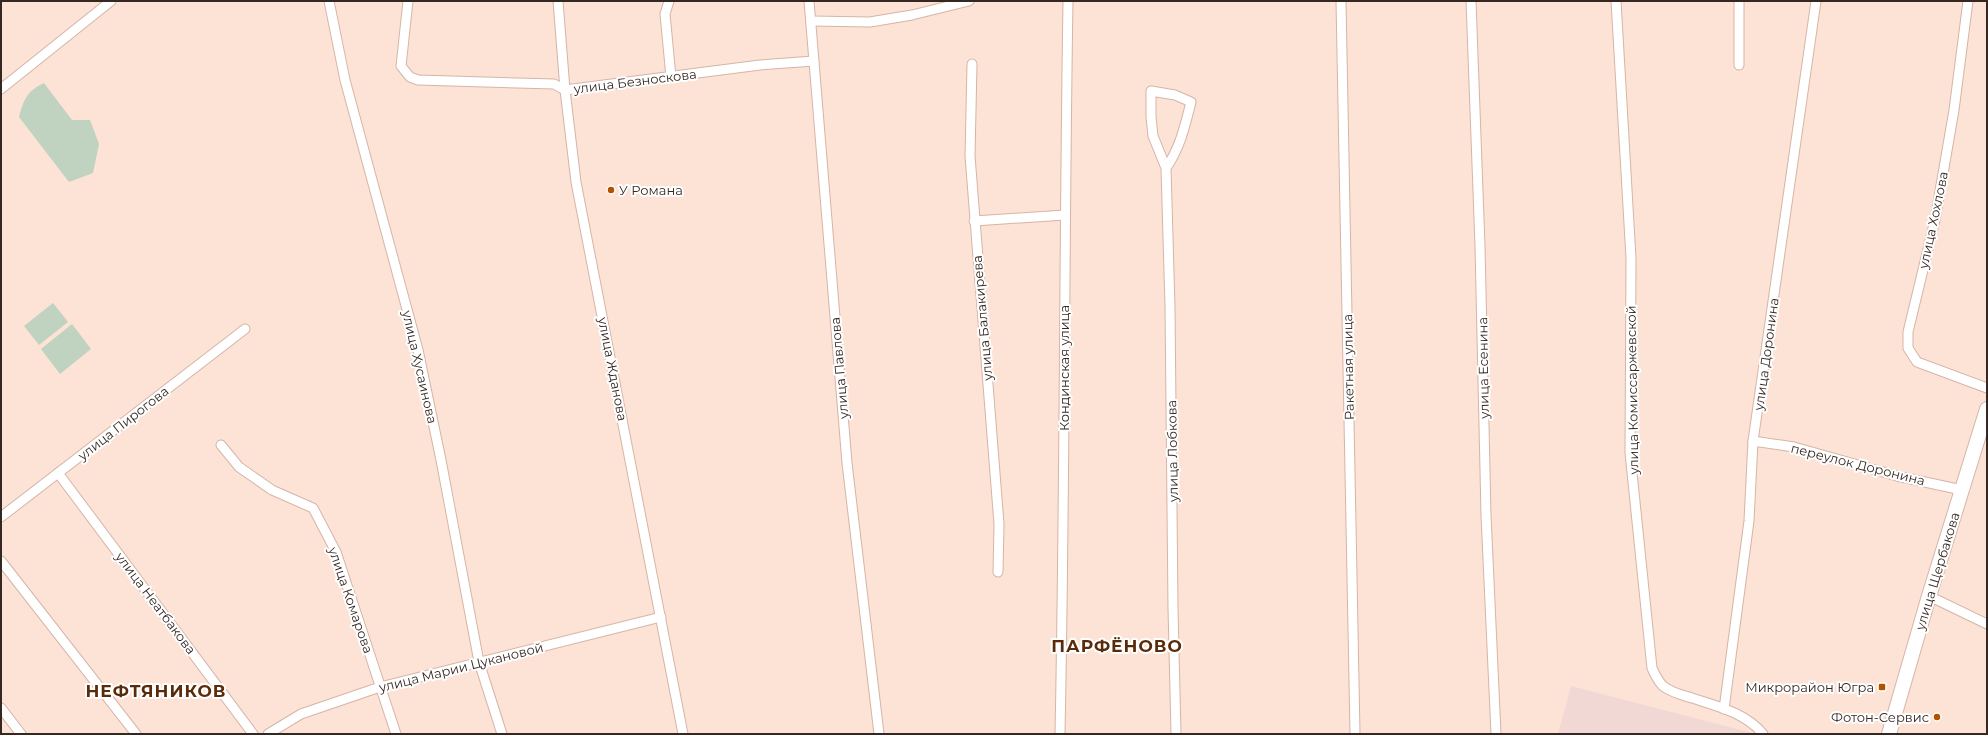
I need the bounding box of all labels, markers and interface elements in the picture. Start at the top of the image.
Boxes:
street label: улица Безноскова [572,66,697,97]
street label: улица Хохлова [1915,170,1951,271]
place label: У Романа [619,182,683,198]
marker: У Романа [606,185,616,195]
street label: улица Балакирева [969,255,996,382]
street label: улица Доронина [1750,297,1782,412]
street label: Кондинская улица [1056,305,1072,431]
street label: улица Комиссаржевской [1623,305,1641,476]
street label: улица Хусаинова [399,308,441,425]
street label: Ракетная улица [1339,314,1357,420]
street label: улица Жданова [595,315,631,422]
street label: улица Павлова [827,316,852,421]
street label: улица Есенина [1474,317,1492,420]
street label: улица Пирогова [74,383,171,464]
street label: улица Лобкова [1163,400,1181,503]
street label: переулок Доронина [1789,440,1927,488]
street label: улица Щербакова [1911,510,1963,633]
street label: улица Комарова [325,544,377,655]
street label: улица Неатбакова [112,548,200,657]
district label: ПАРФЁНОВО [1051,636,1183,656]
street label: улица Марии Цукановой [376,639,545,695]
place label: Микрорайон Югра [1745,679,1874,695]
district label: НЕФТЯНИКОВ [85,681,227,701]
marker: Микрорайон Югра [1877,682,1887,692]
place label: Фотон-Сервис [1831,709,1929,725]
marker: Фотон-Сервис [1932,712,1942,722]

